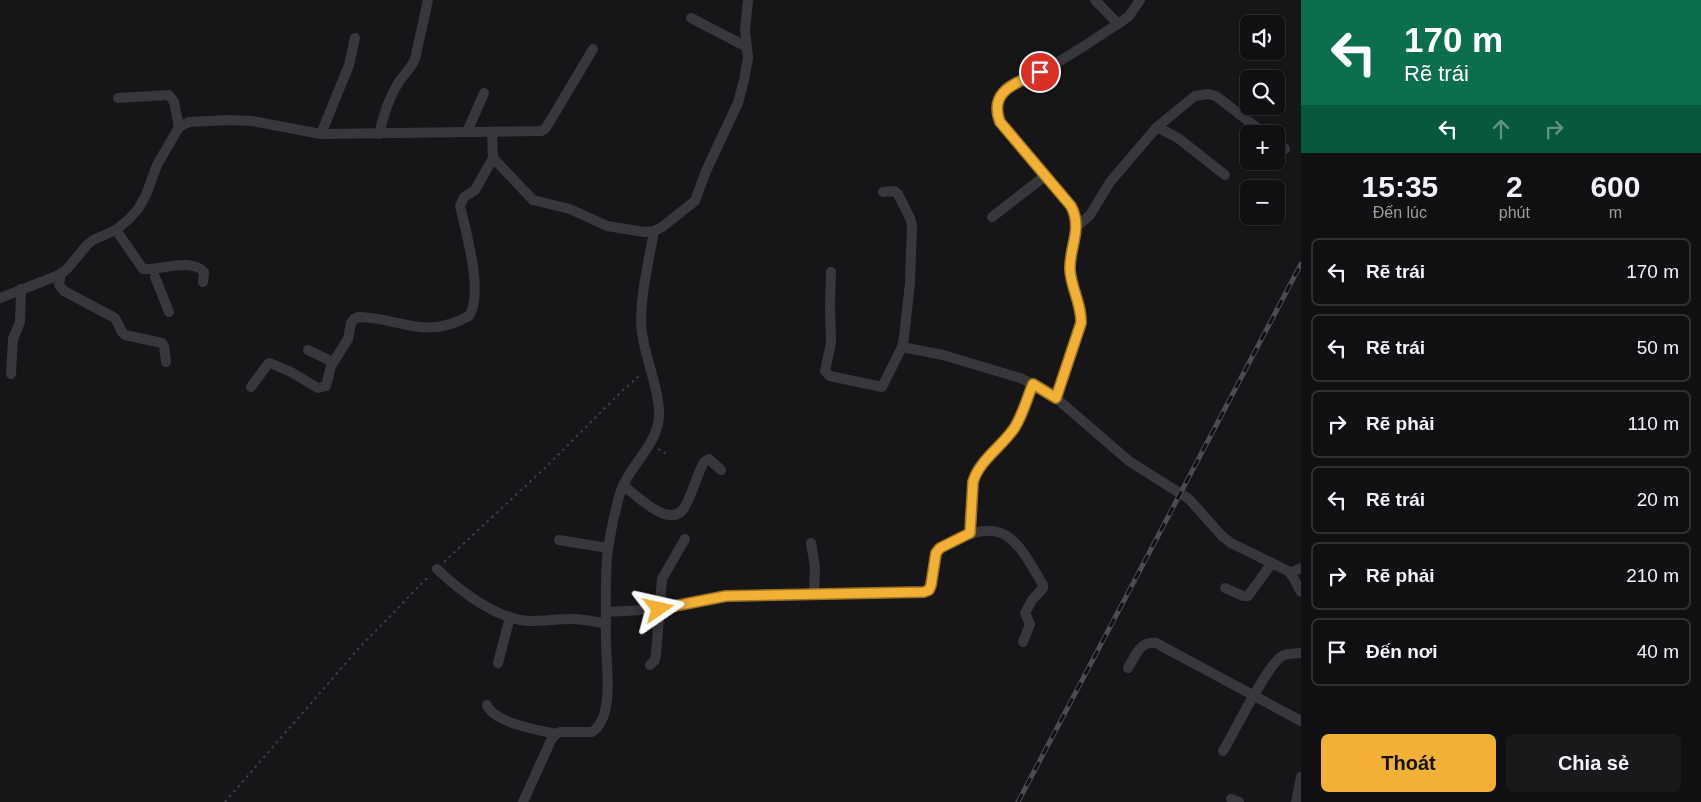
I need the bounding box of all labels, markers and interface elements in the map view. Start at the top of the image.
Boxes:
map controls [1240,15,1285,225]
button: sound [1240,15,1285,60]
icon: left [1321,20,1386,85]
text: 170 m [1404,20,1503,59]
pin [1019,51,1061,93]
icon: arrive [1026,58,1054,86]
text: Rẽ trái [1404,61,1469,86]
button: search [1240,70,1285,115]
icon: left [1434,115,1462,143]
icon: ahead [1487,115,1515,143]
icon: right [1540,115,1568,143]
button: + [1240,125,1285,170]
text: 15:35 [1362,170,1438,203]
text: 2 [1506,170,1523,203]
text: 600 [1590,170,1640,203]
button: − [1240,180,1285,225]
text: Đến lúc [1373,204,1427,221]
text: phút [1499,204,1530,221]
text: m [1609,204,1622,221]
icon: left [1323,258,1351,286]
text: Rẽ trái [1366,261,1425,282]
text: 170 m [1626,261,1679,282]
icon: left [1323,334,1351,362]
text: Rẽ trái [1366,337,1425,358]
text: 50 m [1637,337,1679,358]
icon: right [1323,410,1351,438]
text: Rẽ phải [1366,413,1435,434]
text: 110 m [1628,413,1679,434]
icon: left [1323,486,1351,514]
text: Rẽ trái [1366,489,1425,510]
text: 20 m [1637,489,1679,510]
icon: right [1323,562,1351,590]
text: Rẽ phải [1366,565,1435,586]
text: 210 m [1626,565,1679,586]
position arrow [632,582,684,634]
icon: arrive [1323,638,1351,666]
text: Đến nơi [1366,641,1438,662]
text: 40 m [1637,641,1679,662]
button: Thoát [1321,734,1496,792]
button: Chia sẻ [1506,734,1681,792]

